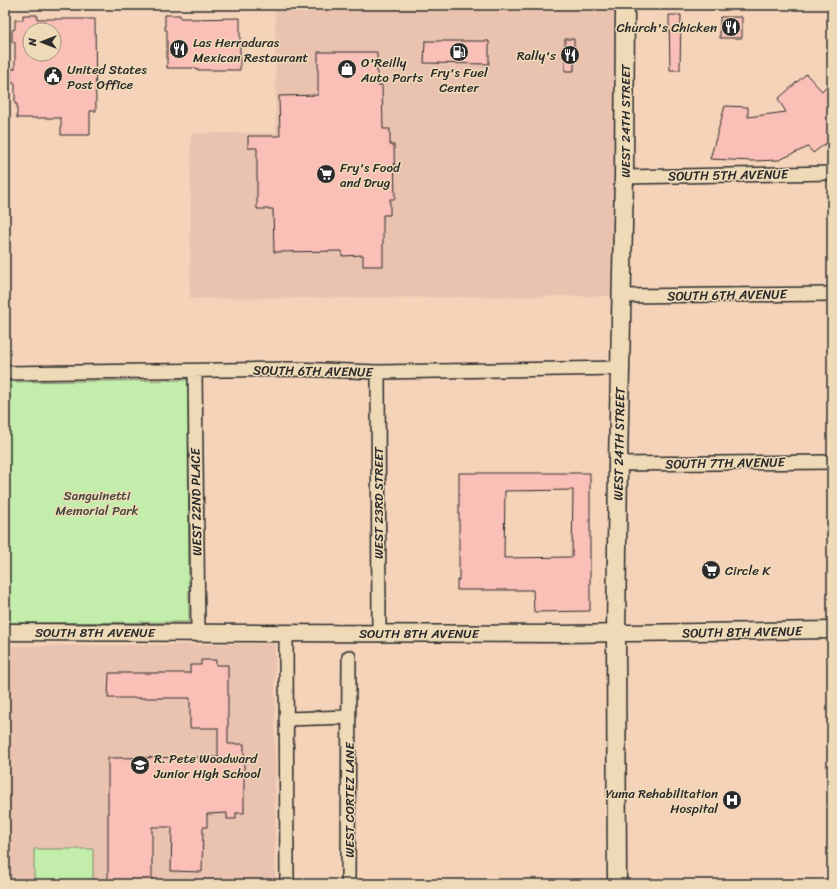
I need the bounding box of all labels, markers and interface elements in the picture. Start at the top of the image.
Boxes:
place label: Church's Chicken [617,16,717,39]
restaurant icon: Church's Chicken [720,16,742,38]
north arrow [22,22,62,62]
place label: Las Herraduras Mexican Restaurant [193,31,309,69]
text: N [23,38,42,47]
restaurant icon: Las Herraduras Mexican Restaurant [168,38,190,60]
fuel station icon: Fry's Fuel Center [448,41,470,63]
place label: Rally's [517,44,557,67]
restaurant icon: Rally's [559,44,581,66]
place label: O'Reilly Auto Parts [360,51,424,89]
place label: United States Post Office [67,58,148,96]
shop icon: O'Reilly Auto Parts [336,58,358,80]
place label: Fry's Fuel Center [430,61,488,99]
street label: WEST 24TH STREET [614,63,637,178]
public building icon: United States Post Office [42,65,64,87]
place label: Fry's Food and Drug [340,156,401,194]
street label: SOUTH 5TH AVENUE [668,162,789,188]
supermarket icon: Fry's Food and Drug [315,163,337,185]
street label: SOUTH 6TH AVENUE [667,282,788,308]
street label: SOUTH 6TH AVENUE [253,358,374,384]
street label: WEST 24TH STREET [607,385,632,501]
street label: WEST 23RD STREET [367,446,390,559]
street label: WEST 22ND PLACE [184,447,208,556]
street label: SOUTH 7TH AVENUE [665,450,786,476]
park label: Sanguinetti Memorial Park [55,484,139,522]
supermarket icon: Circle K [700,559,722,581]
place label: Circle K [725,559,771,582]
street label: SOUTH 8TH AVENUE [682,619,803,645]
street label: SOUTH 8TH AVENUE [35,621,156,644]
street label: SOUTH 8TH AVENUE [359,622,480,645]
street label: WEST CORTEZ LANE [338,742,361,858]
place label: R. Pete Woodward Junior High School [153,747,261,785]
school or university icon: R. Pete Woodward Junior High School [129,754,151,776]
place label: Yuma Rehabilitation Hospital [606,782,718,820]
hospital icon: Yuma Rehabilitation Hospital [721,789,743,811]

